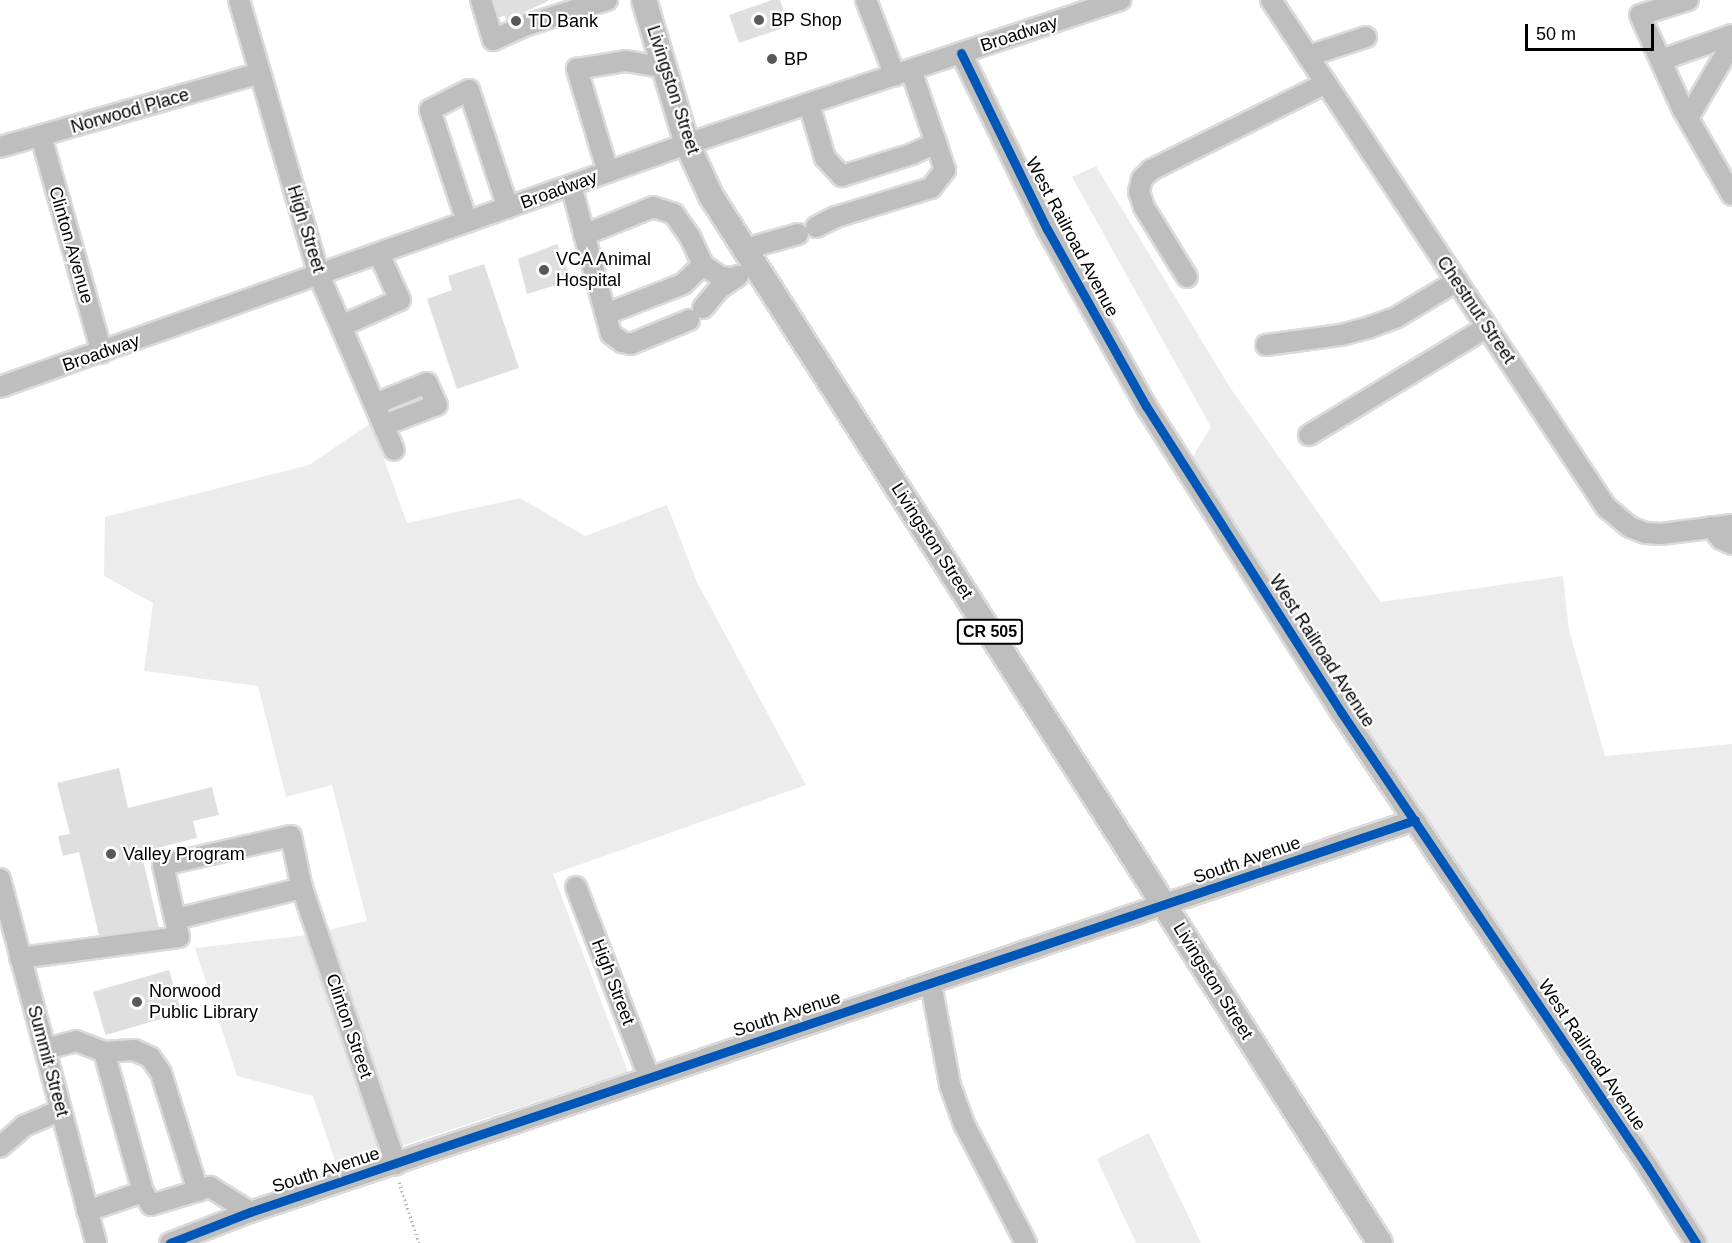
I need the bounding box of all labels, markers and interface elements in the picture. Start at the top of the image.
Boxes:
place label: BP Shop [771,9,842,31]
place label: TD Bank [528,10,598,32]
street label: Broadway [978,11,1060,57]
scale bar [1528,12,1657,50]
marker: BP Shop [752,13,766,27]
marker: TD Bank [509,14,523,28]
street label: Livingston Street [642,23,704,157]
text: 50 m [1536,24,1576,44]
place label: BP [784,48,808,70]
marker: BP [765,52,779,66]
street label: Norwood Place [68,84,192,138]
street label: West Railroad Avenue [1021,153,1123,321]
street label: Broadway [518,166,600,214]
street label: High Street [283,183,329,275]
street label: Clinton Avenue [44,184,98,306]
place label: VCA Animal Hospital [556,249,653,292]
street label: Chestnut Street [1432,252,1520,368]
marker: VCA Animal Hospital [537,263,551,277]
street label: Broadway [60,330,142,376]
street label: Livingston Street [886,479,978,603]
street label: West Railroad Avenue [1264,570,1380,732]
road number: CR 505 [956,619,1024,645]
street label: South Avenue [1190,831,1304,889]
place label: Valley Program [123,843,245,865]
marker: Valley Program [104,847,118,861]
street label: Livingston Street [1168,918,1258,1044]
street label: High Street [587,936,639,1028]
street label: Clinton Street [321,971,377,1081]
street label: West Railroad Avenue [1533,975,1651,1135]
place label: Norwood Public Library [149,981,258,1024]
street label: South Avenue [730,986,844,1042]
marker: Norwood Public Library [130,995,144,1009]
street label: Summit Street [23,1003,73,1119]
street label: South Avenue [269,1142,383,1198]

